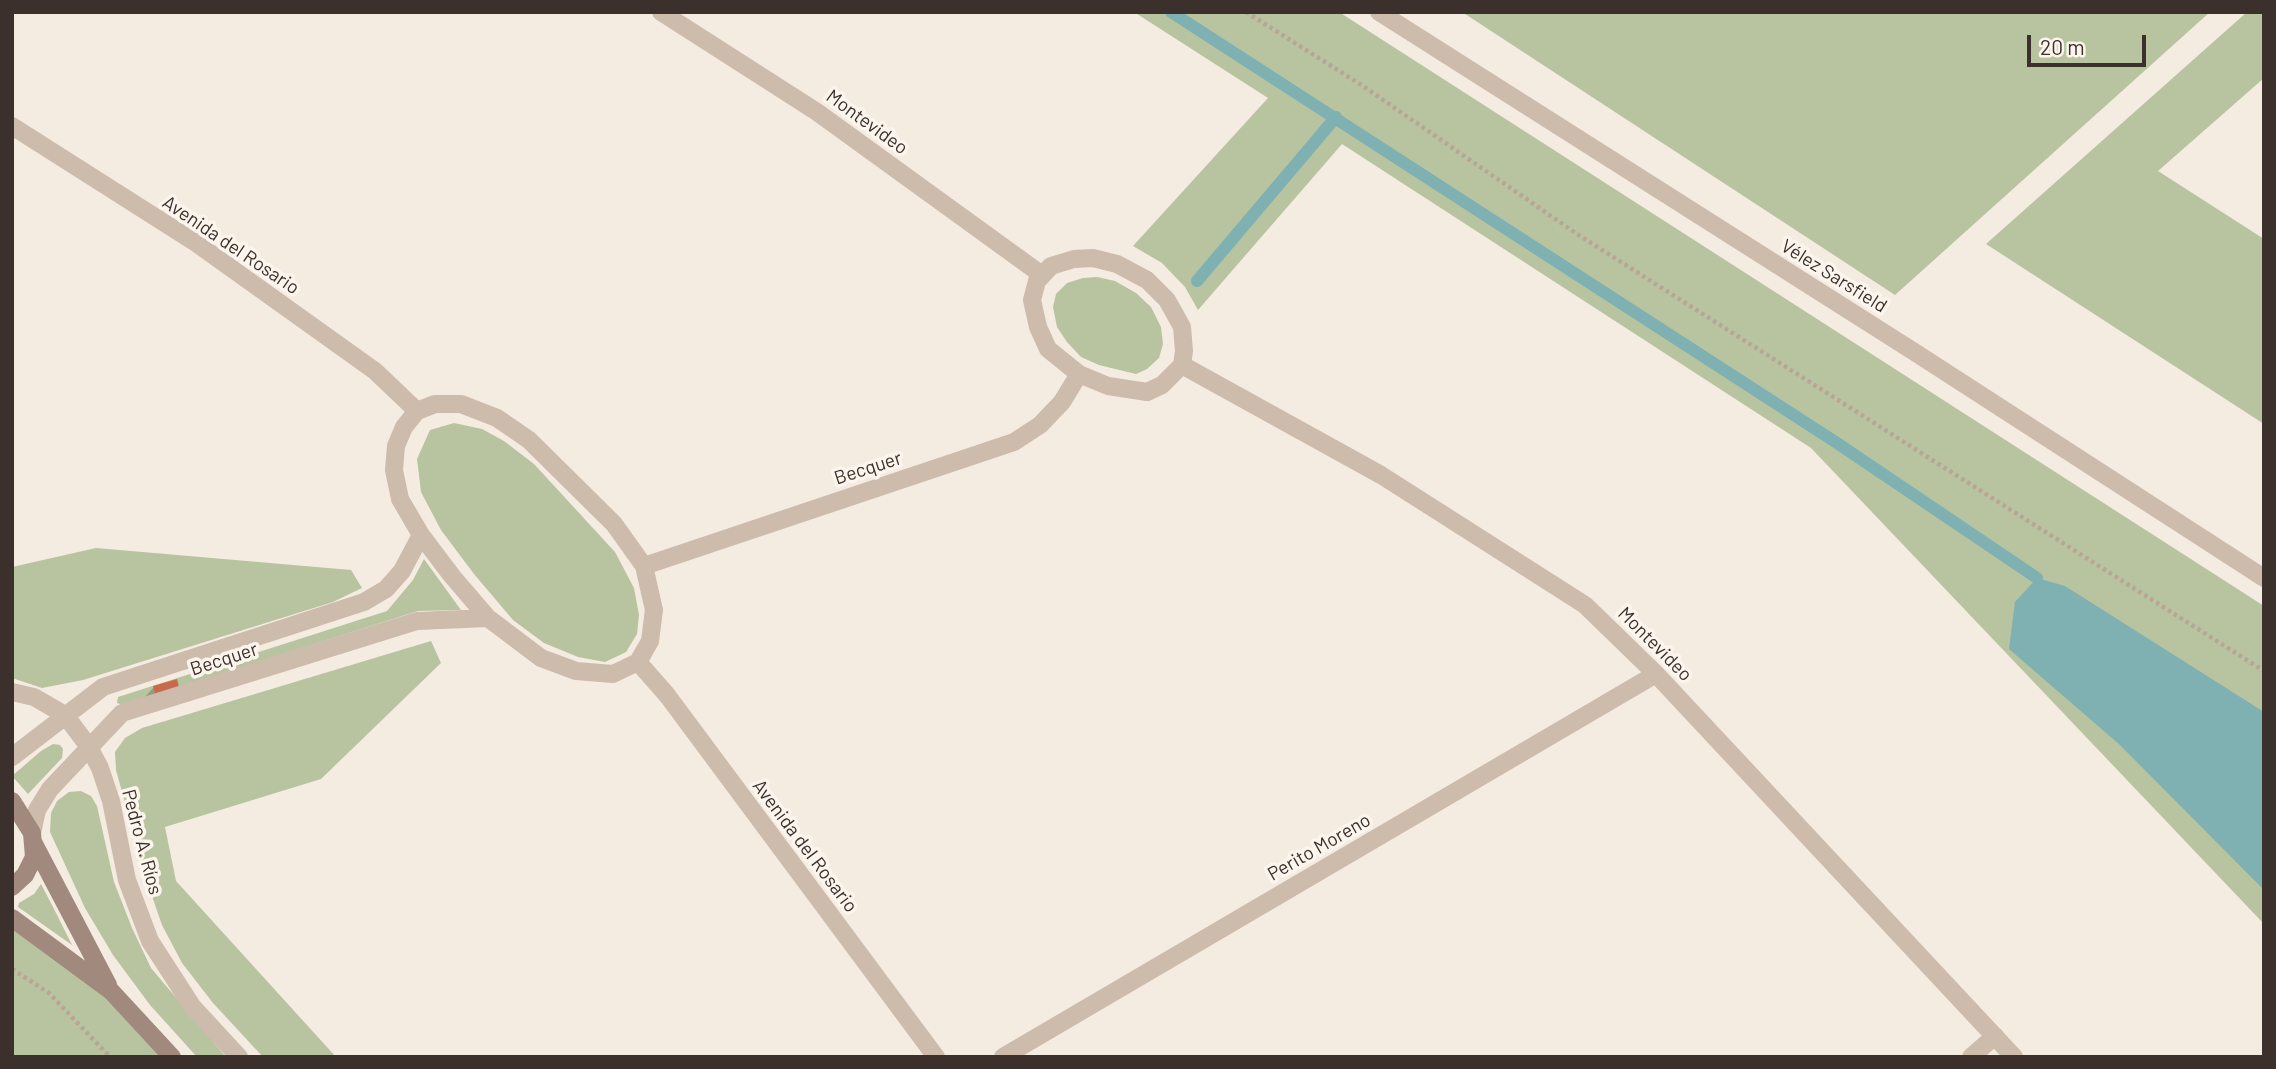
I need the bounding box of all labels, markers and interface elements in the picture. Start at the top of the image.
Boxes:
scale bar [2031,21,2150,65]
text: 20 m [2040,34,2085,59]
street label: Montevideo [822,85,912,159]
street label: Avenida del Rosario [158,191,304,299]
street label: Vélez Sarsfield [1777,234,1891,318]
street label: Becquer [831,446,905,490]
street label: Montevideo [1613,602,1697,686]
street label: Becquer [187,637,261,681]
street label: Avenida del Rosario [748,775,862,917]
street label: Pedro A. Ríos [117,787,167,897]
street label: Perito Moreno [1264,808,1374,886]

